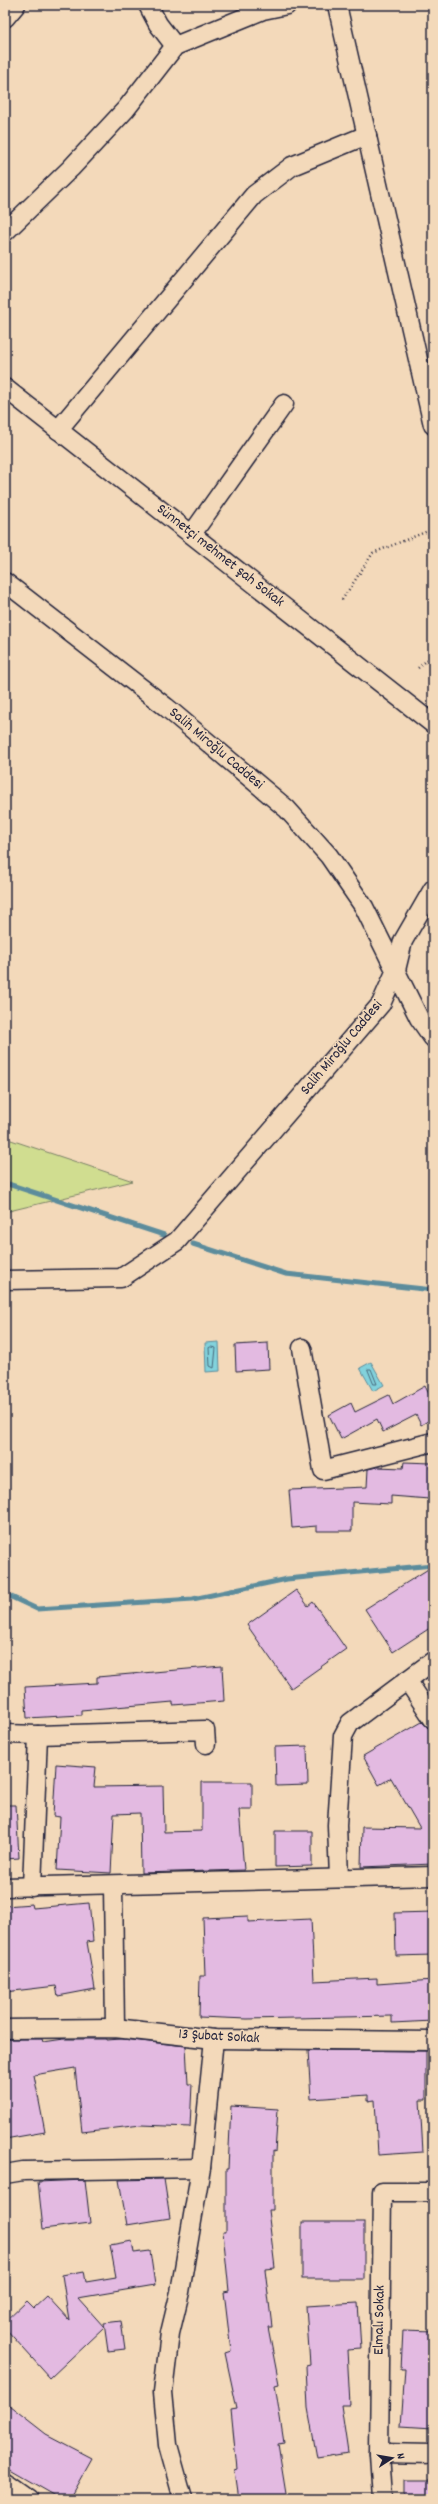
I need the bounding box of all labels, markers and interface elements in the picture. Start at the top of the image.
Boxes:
street label: Sünnetçi mehmet şah Sokak [151,499,289,613]
street label: Salih Miroğlu Caddesi [164,703,269,796]
street label: Salih Miroğlu Caddesi [296,995,389,1100]
street label: 13 Şubat Sokak [178,2024,260,2050]
street label: Elmalı Sokak [368,2285,392,2355]
north arrow [372,2438,412,2478]
text: N [391,2452,408,2461]

